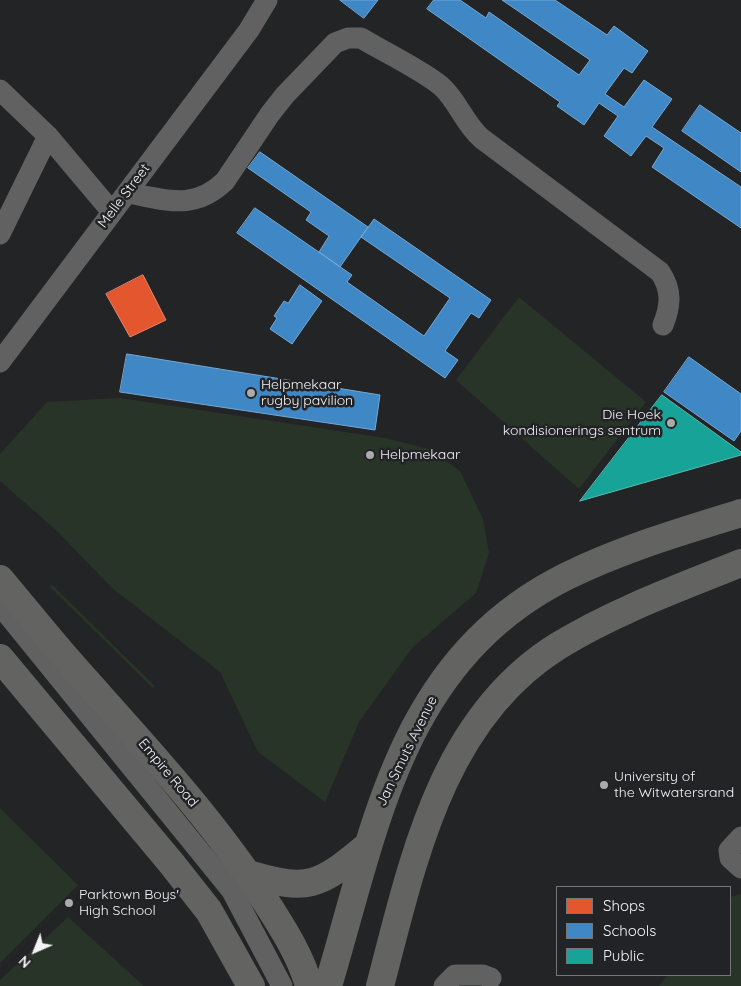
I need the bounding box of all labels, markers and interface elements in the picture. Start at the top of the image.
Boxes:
street label: Melle Street [94,161,154,231]
place label: Helpmekaar rugby pavilion [261,377,353,410]
marker: Helpmekaar rugby pavilion [245,387,257,399]
place label: Die Hoek kondisionerings sentrum [503,407,661,440]
marker: Die Hoek kondisionerings sentrum [665,417,677,429]
place label: Helpmekaar [380,447,460,463]
marker: Helpmekaar [364,449,376,461]
street label: Jan Smuts Avenue [373,693,441,809]
street label: Empire Road [135,736,201,810]
place label: University of the Witwatersrand [614,769,734,802]
marker: University of the Witwatersrand [598,779,610,791]
legend [556,886,731,976]
place label: Parktown Boys' High School [79,887,179,920]
text: Shops [603,896,645,915]
marker: Parktown Boys' High School [63,897,75,909]
text: Schools [603,921,656,940]
north arrow [10,926,60,976]
text: Public [603,946,644,965]
text: N [15,952,35,972]

